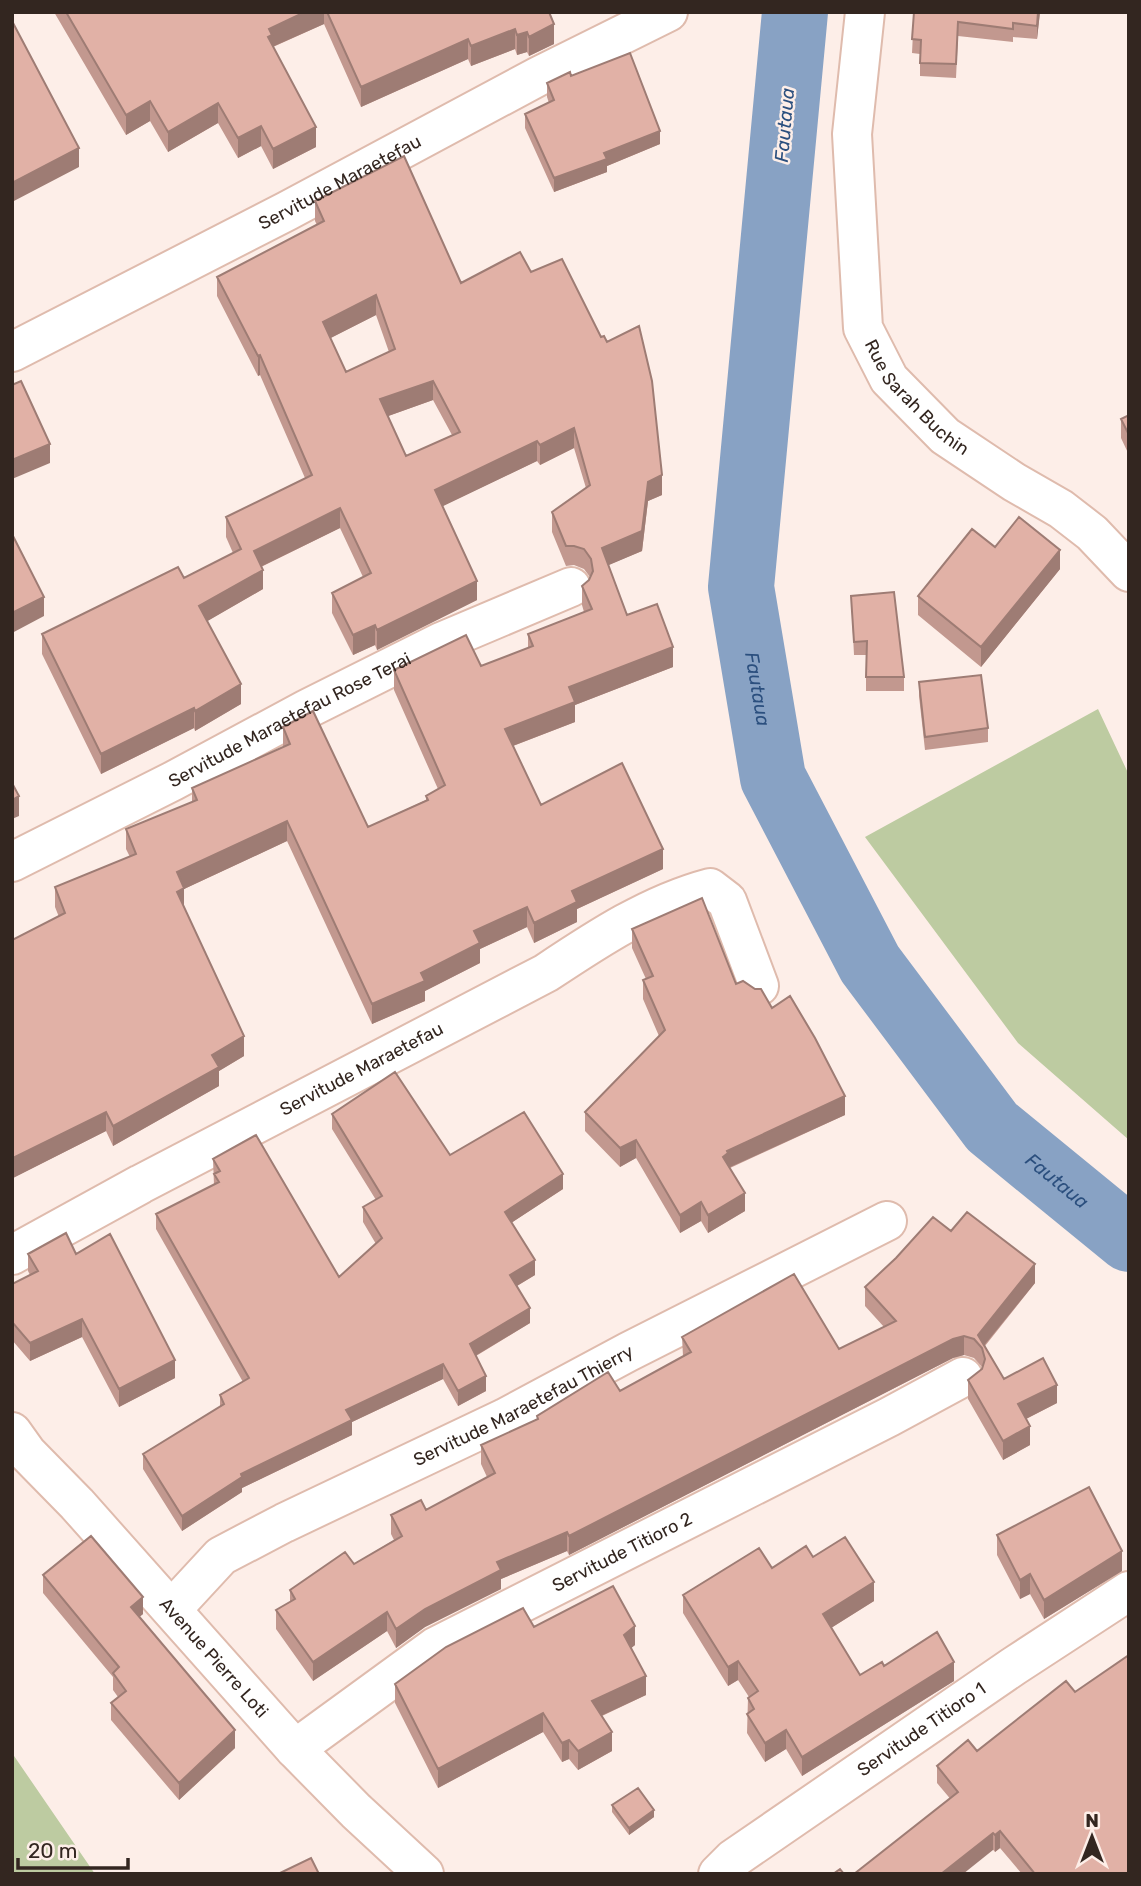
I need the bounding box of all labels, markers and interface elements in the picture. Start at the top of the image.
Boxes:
water label: Fautaua [770,87,799,163]
street label: Servitude Maraetefau [255,130,425,235]
street label: Rue Sarah Buchin [860,336,973,460]
street label: Servitude Maraetefau Rose Terai [165,648,415,792]
water label: Fautaua [740,650,775,728]
street label: Servitude Maraetefau [276,1017,447,1121]
water label: Fautaua [1021,1148,1093,1213]
street label: Servitude Maraetefau Thierry [410,1340,637,1471]
street label: Servitude Titioro 2 [549,1508,696,1597]
street label: Avenue Pierre Loti [155,1593,273,1722]
street label: Servitude Titioro 1 [853,1678,990,1781]
north arrow [1057,1802,1127,1872]
text: N [1085,1809,1099,1832]
scale bar [18,1826,128,1870]
text: 20 m [28,1838,77,1863]

